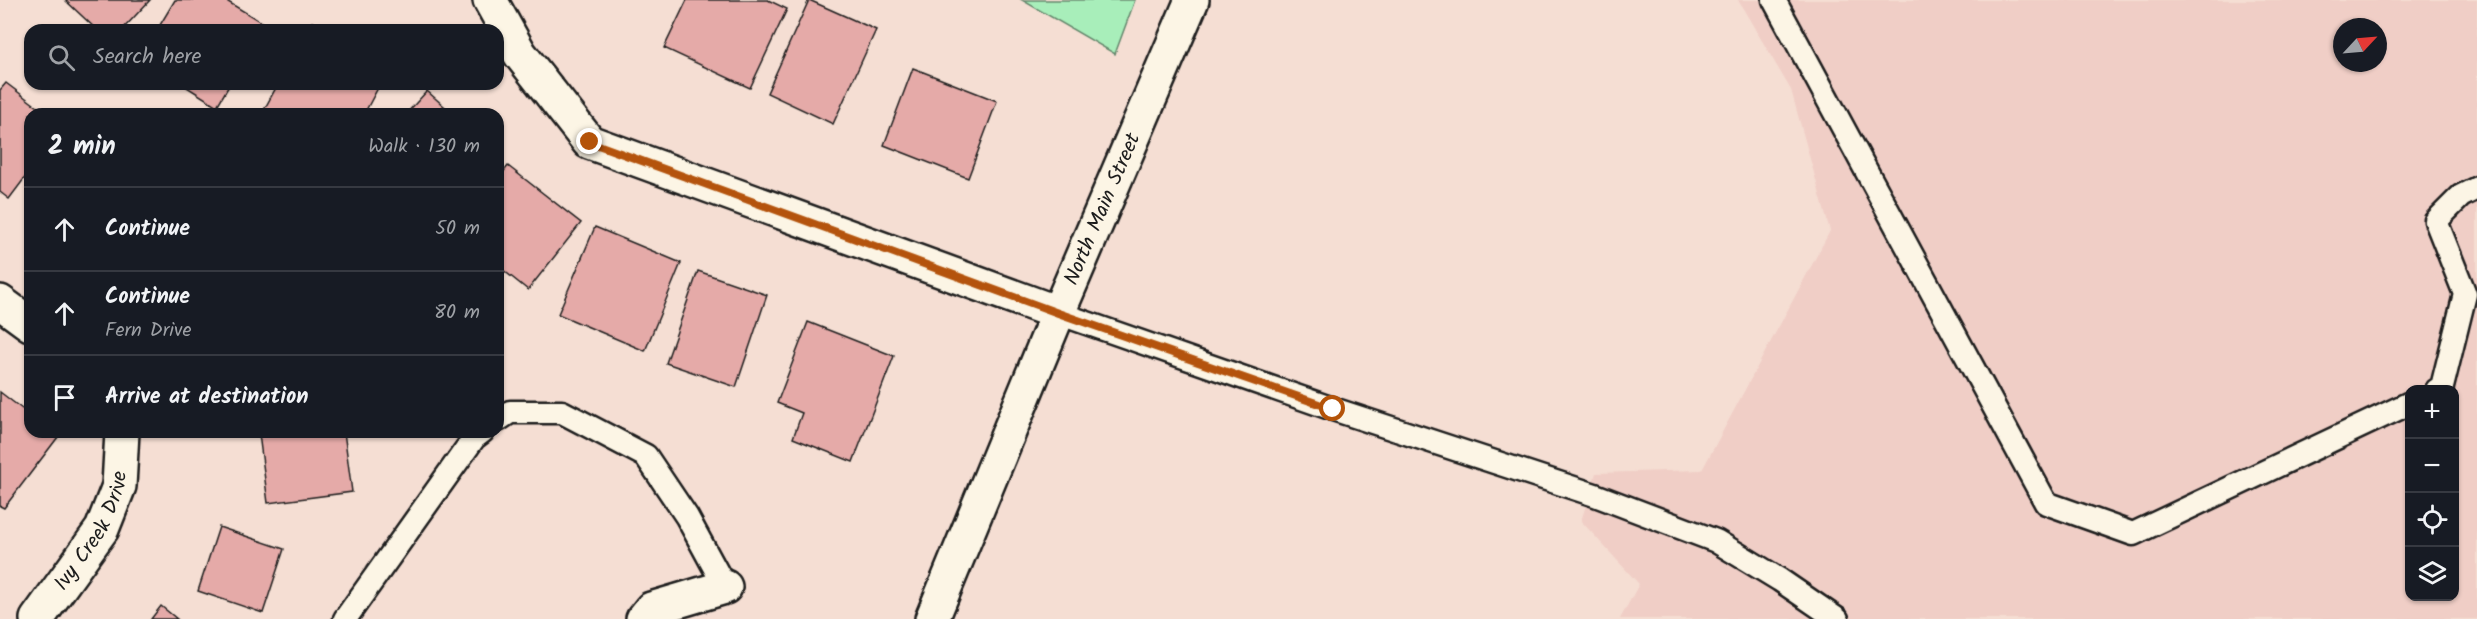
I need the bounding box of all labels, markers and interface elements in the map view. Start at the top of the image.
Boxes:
north arrow [2333,18,2387,72]
search box [24,24,504,90]
text: Search here [93,40,201,75]
icon: search [45,41,78,74]
text: 2 min [48,126,116,168]
street label: North Main Street [1055,127,1150,290]
route end [576,128,602,154]
text: Walk · 130 m [368,131,480,163]
text: Continue [105,212,190,247]
icon: ahead [48,213,81,246]
text: 50 m [435,213,480,245]
text: Continue [105,280,190,315]
icon: ahead [48,297,81,330]
text: 80 m [434,297,480,329]
text: Fern Drive [105,315,191,347]
text: Arrive at destination [105,380,308,415]
icon: arrive [48,381,81,414]
map controls [2405,385,2459,601]
button: + [2405,385,2459,439]
route start [1319,395,1345,421]
button: − [2405,439,2459,493]
street label: Ivy Creek Drive [46,470,136,598]
button: locate [2405,493,2459,547]
button: layers [2405,547,2459,601]

